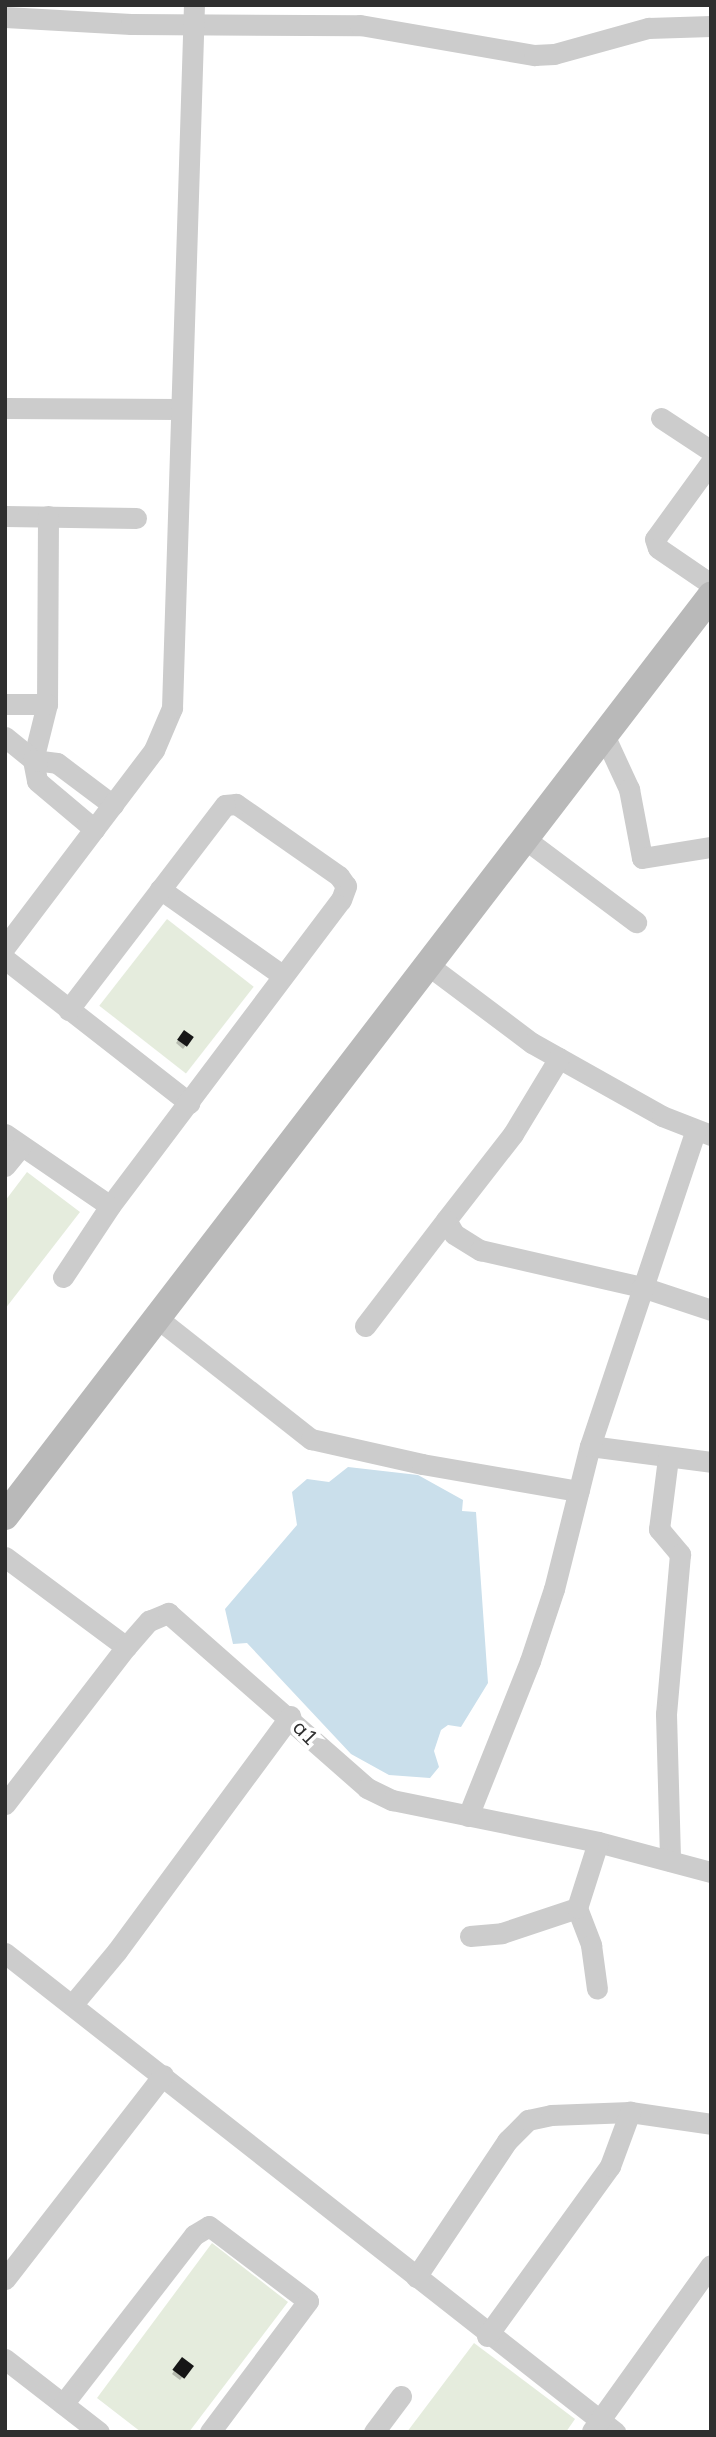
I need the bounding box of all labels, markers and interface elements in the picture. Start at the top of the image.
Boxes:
street label: a1 [288,1714,324,1750]

